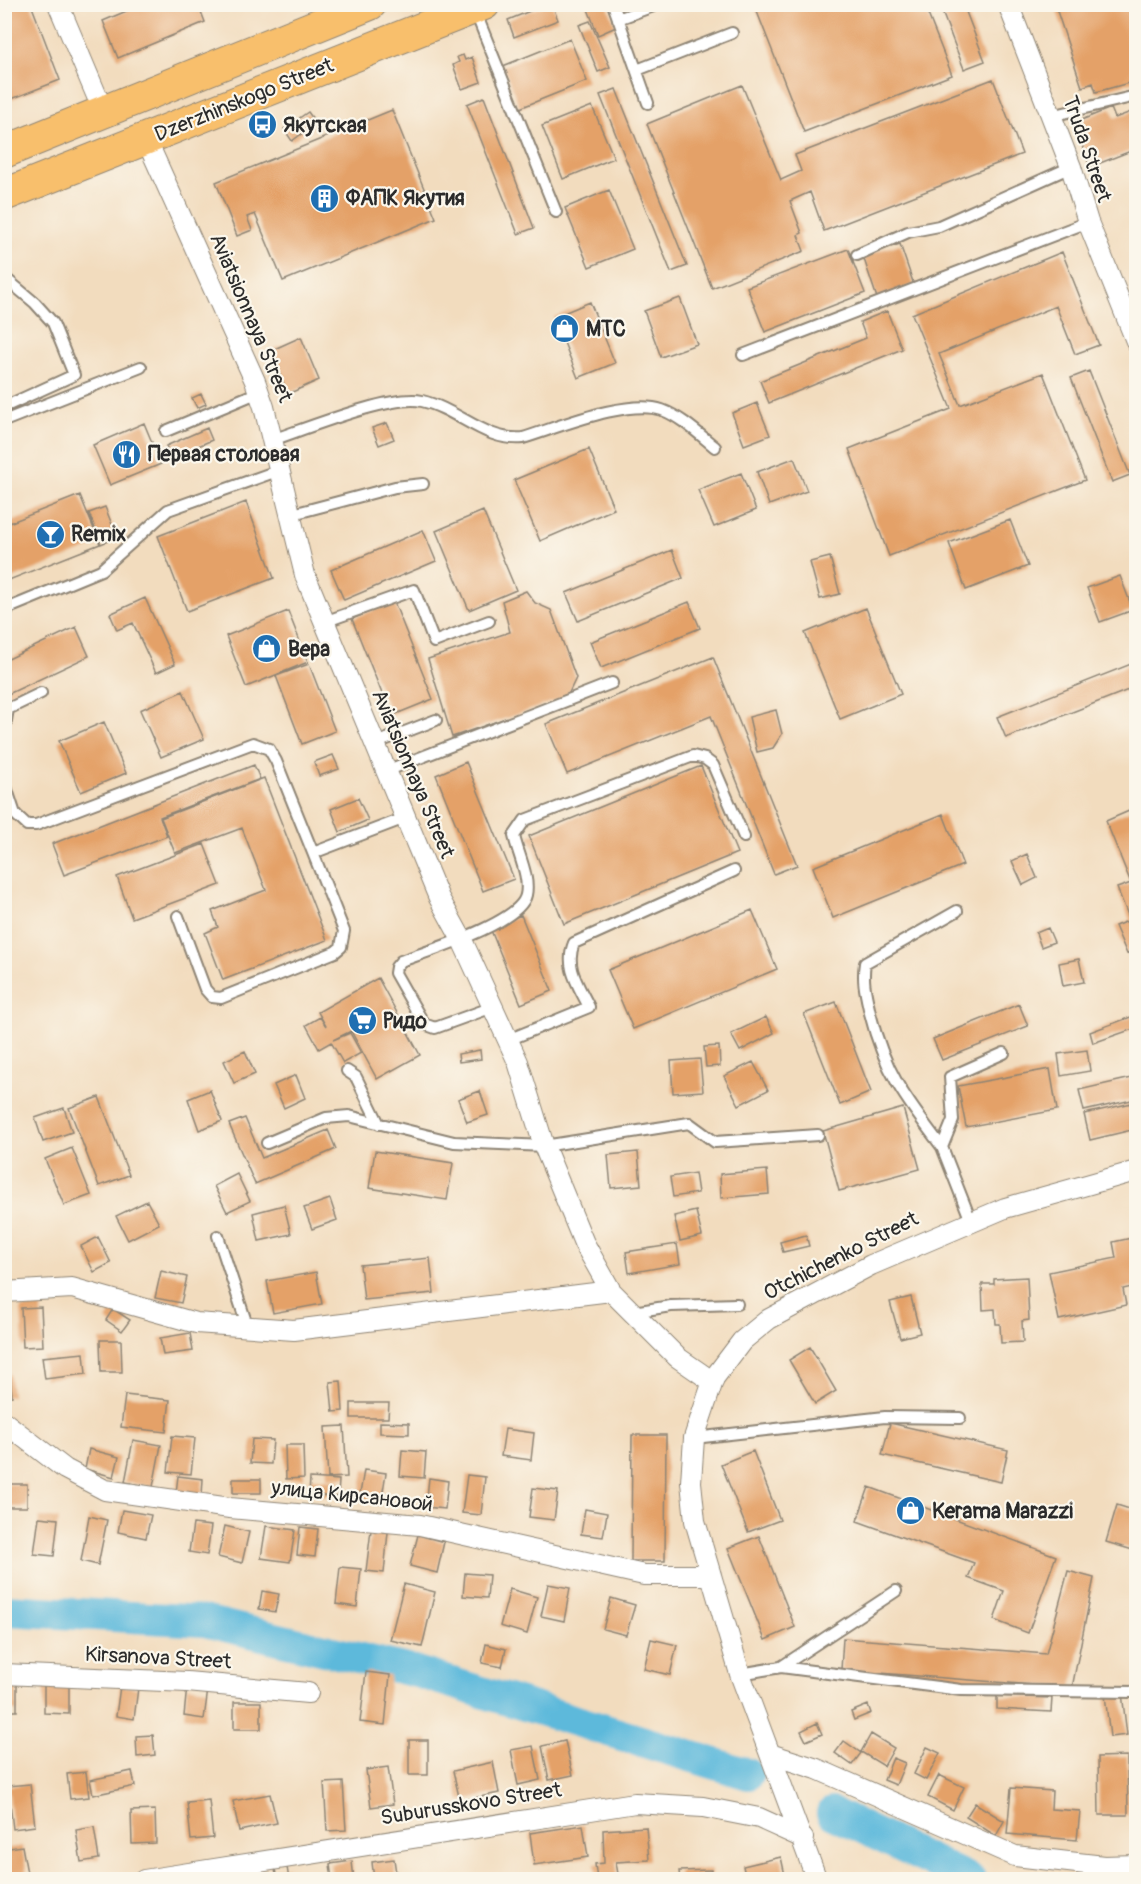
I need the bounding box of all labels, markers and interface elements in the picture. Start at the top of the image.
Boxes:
street label: Dzerzhinskogo Street [151,52,338,148]
street label: Truda Street [1056,92,1118,206]
bus stop icon: Якутская [246,109,278,141]
place label: Якутская [283,112,367,139]
building icon: ФАПК Якутия [309,182,341,214]
place label: ФАПК Якутия [345,185,465,212]
street label: Aviatsionnaya Street [203,229,299,407]
shop icon: МТС [549,313,581,345]
place label: МТС [586,316,626,343]
restaurant icon: Первая столовая [111,438,143,470]
place label: Первая столовая [148,441,300,468]
bar icon: Remix [34,518,66,550]
place label: Remix [71,521,126,548]
shop icon: Вера [251,633,283,665]
place label: Вера [288,636,330,663]
street label: Aviatsionnaya Street [365,685,461,863]
supermarket icon: Ридо [346,1005,378,1037]
place label: Ридо [383,1008,427,1035]
street label: Otchichenko Street [759,1205,923,1307]
street label: улица Кирсановой [269,1474,434,1518]
shop icon: Kerama Marazzi [895,1495,927,1527]
place label: Kerama Marazzi [932,1498,1073,1525]
street label: Kirsanova Street [84,1641,233,1675]
street label: Suburusskovo Street [379,1776,564,1832]

